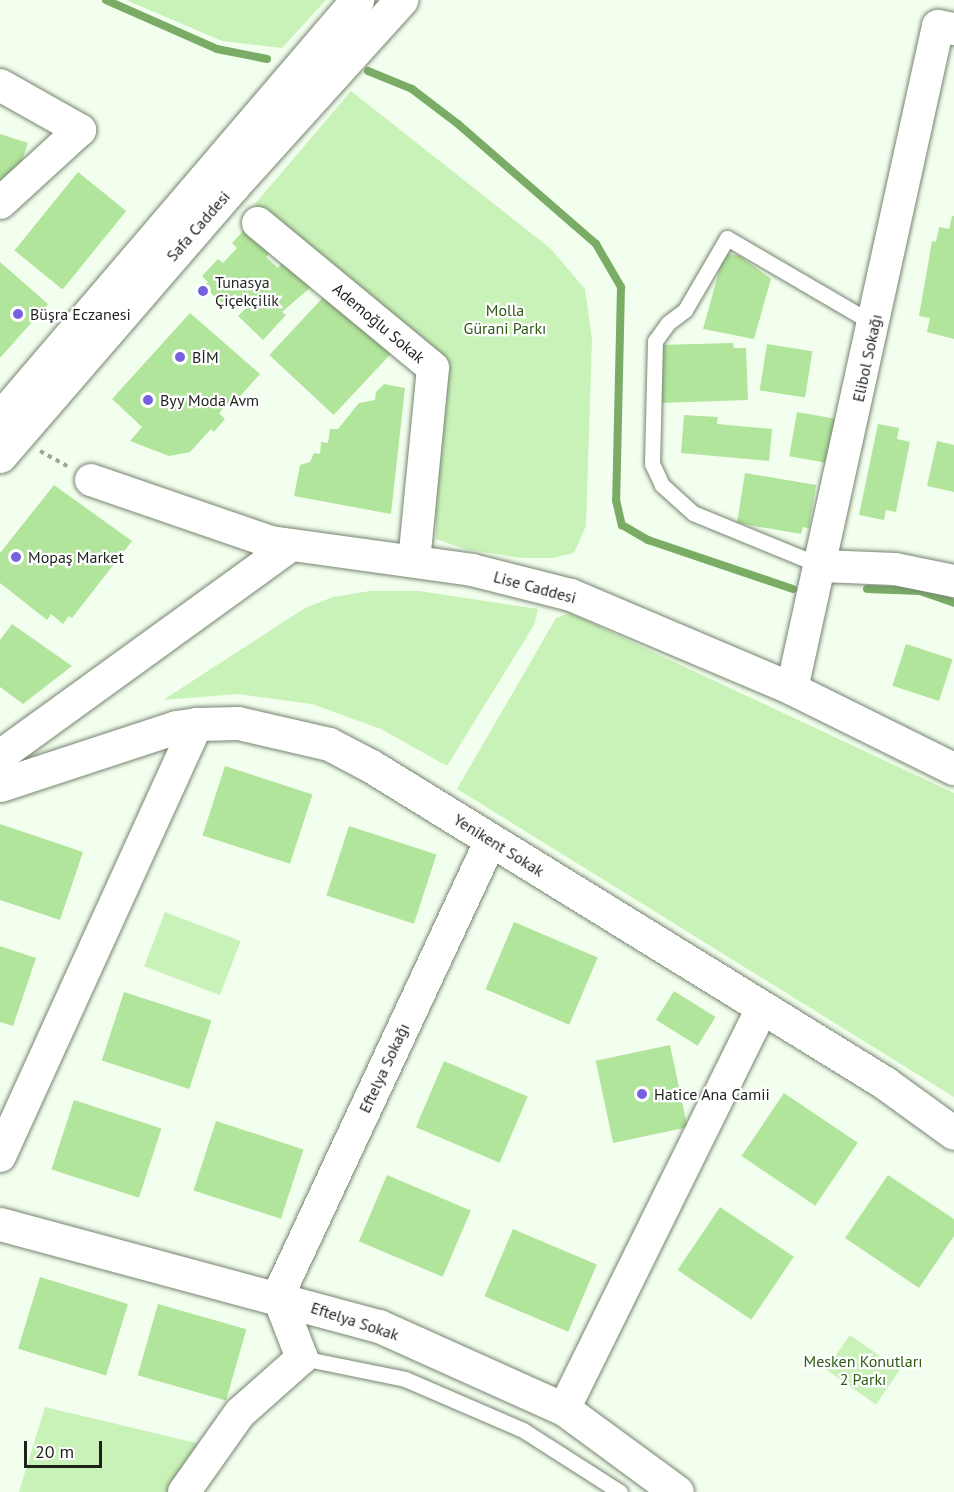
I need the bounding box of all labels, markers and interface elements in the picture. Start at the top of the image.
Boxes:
street label: Safa Caddesi [162,187,234,265]
place label: Tunasya Çiçekçilik [215,272,279,310]
street label: Ademoğlu Sokak [329,279,429,367]
marker: Tunasya Çiçekçilik [196,284,210,298]
park label: Molla Gürani Parkı [464,300,546,338]
place label: Büşra Eczanesi [30,304,131,324]
marker: Büşra Eczanesi [11,307,25,321]
street label: Elibol Sokağı [848,312,886,404]
place label: BİM [192,347,219,367]
marker: BİM [173,350,187,364]
place label: Byy Moda Avm [160,390,260,410]
marker: Byy Moda Avm [141,393,155,407]
place label: Mopaş Market [28,547,124,567]
marker: Mopaş Market [9,550,23,564]
street label: Lise Caddesi [492,567,578,607]
street label: Yenikent Sokak [450,810,548,880]
street label: Eftelya Sokağı [355,1020,413,1116]
place label: Hatice Ana Camii [654,1084,770,1104]
marker: Hatice Ana Camii [635,1087,649,1101]
street label: Eftelya Sokak [309,1298,401,1344]
park label: Mesken Konutları 2 Parkı [804,1351,922,1389]
scale bar [27,1429,105,1467]
text: 20 m [35,1440,74,1463]

